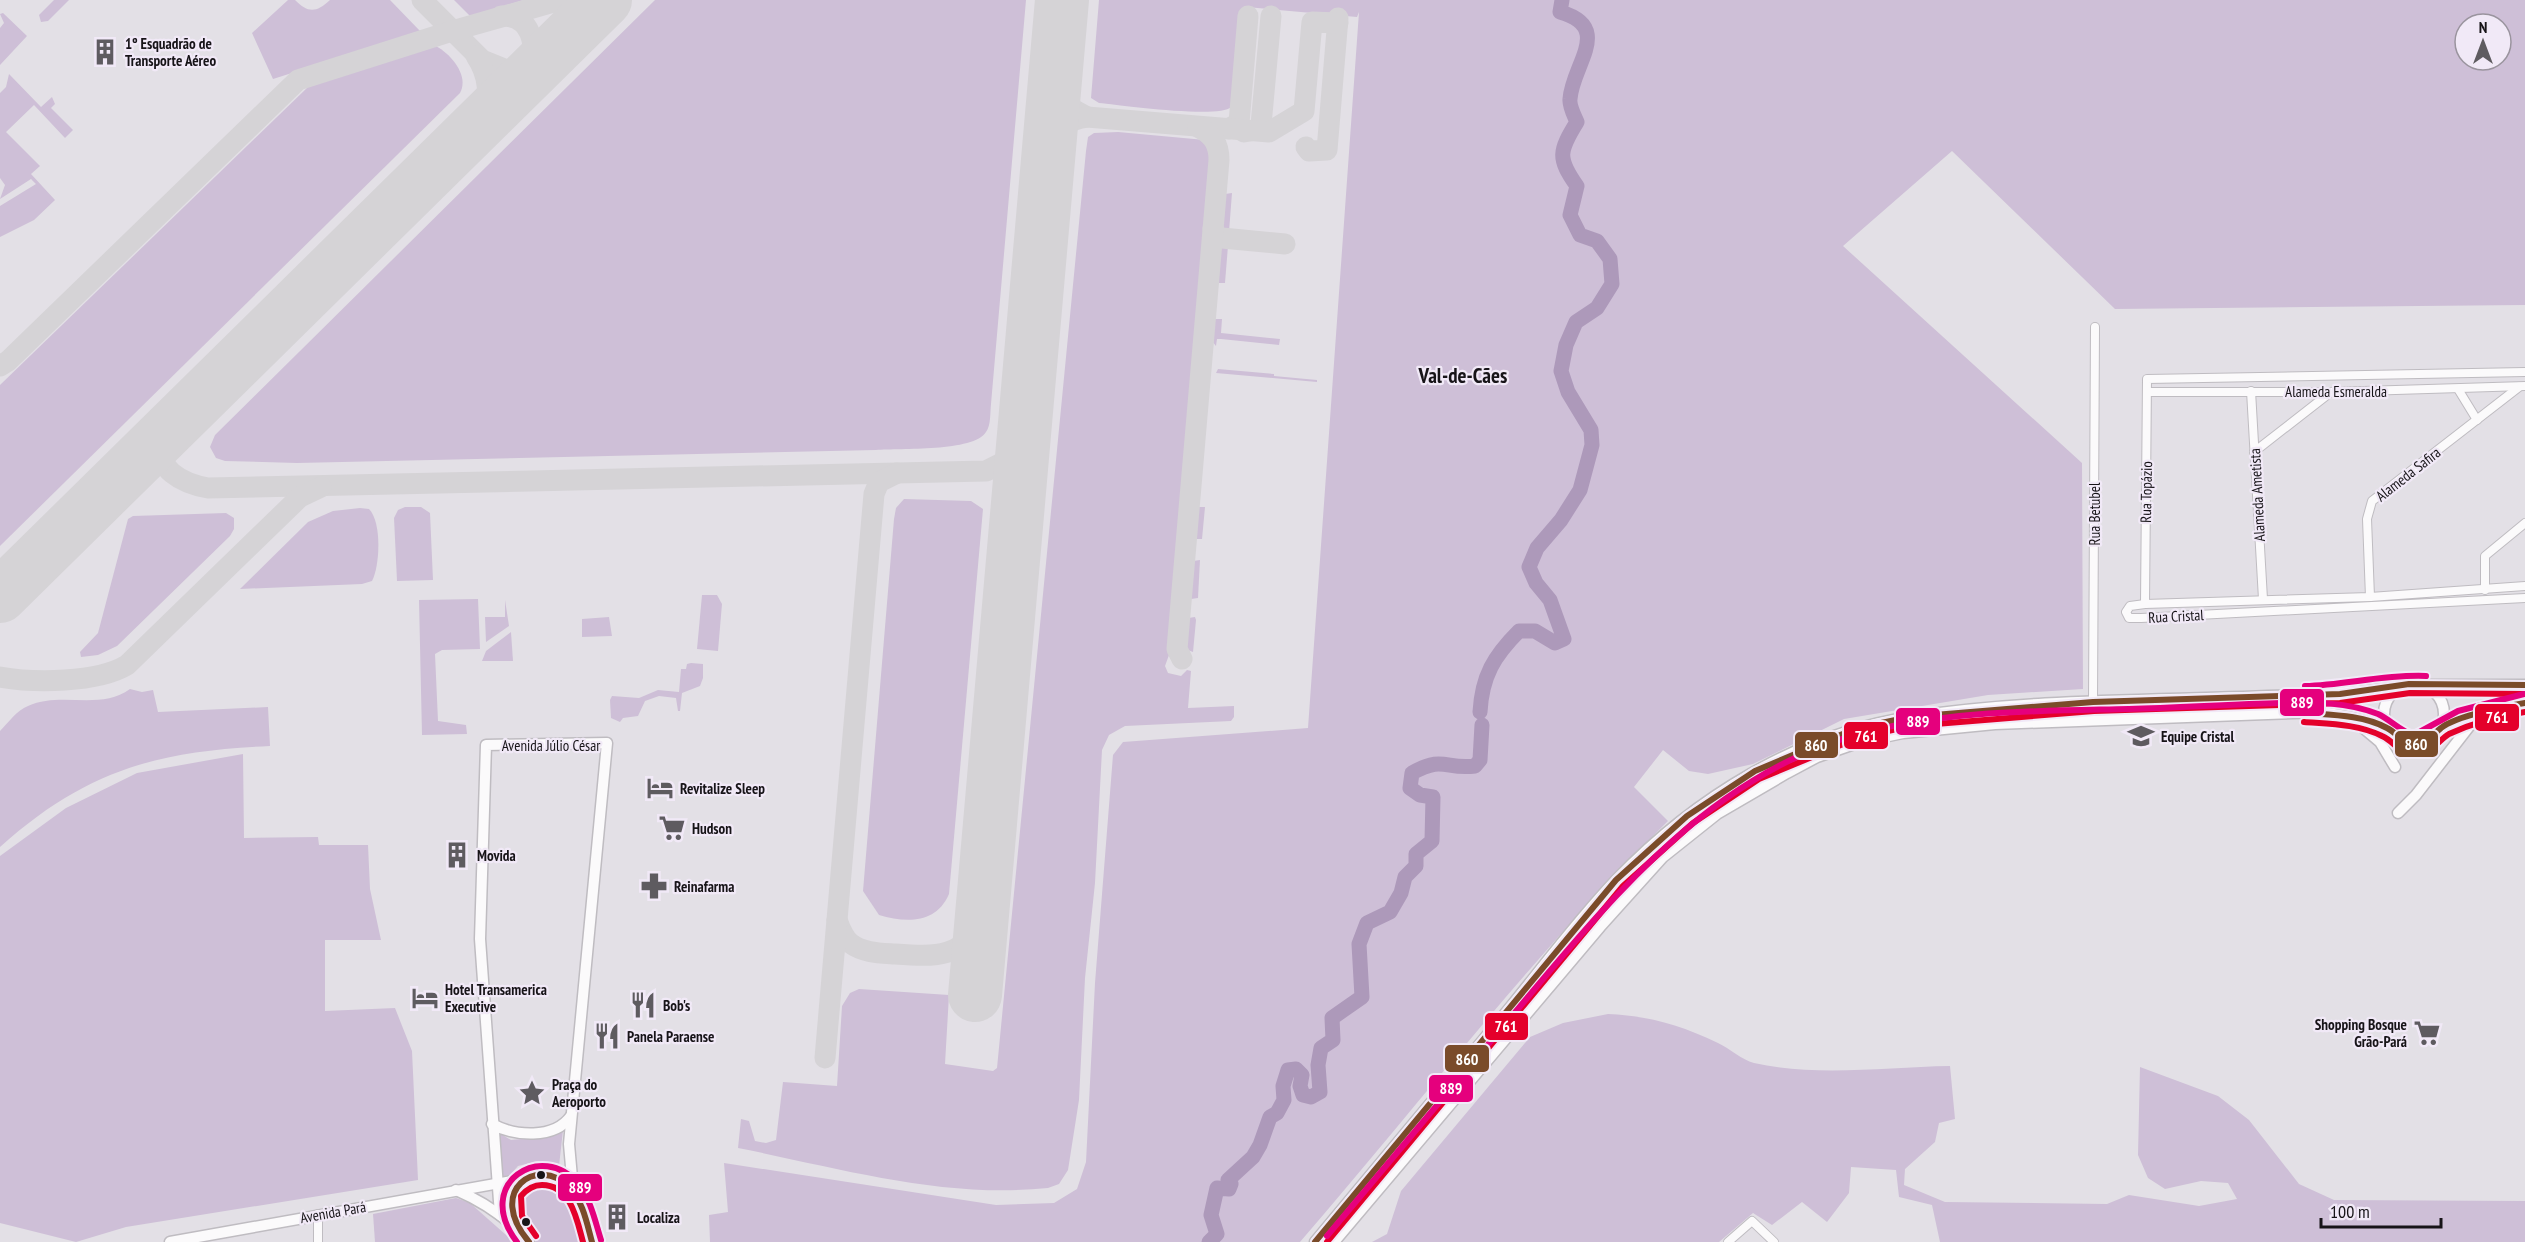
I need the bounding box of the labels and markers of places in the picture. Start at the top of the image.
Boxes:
place label: 1º Esquadrão de Transporte Aéreo [125,34,216,70]
building icon: 1º Esquadrão de Transporte Aéreo [90,37,120,67]
school or university icon: Equipe Cristal [2126,721,2156,751]
place label: Equipe Cristal [2161,727,2234,746]
hotel icon: Revitalize Sleep [645,773,675,803]
place label: Revitalize Sleep [680,779,765,798]
supermarket icon: Hudson [657,813,687,843]
place label: Hudson [692,819,732,838]
building icon: Movida [442,840,472,870]
place label: Movida [477,846,516,865]
pharmacy icon: Reinafarma [639,871,669,901]
place label: Reinafarma [674,877,734,896]
place label: Hotel Transamerica Executive [445,980,547,1016]
hotel icon: Hotel Transamerica Executive [410,983,440,1013]
restaurant icon: Bob's [628,990,658,1020]
place label: Bob's [663,996,690,1015]
place label: Shopping Bosque Grão-Pará [2315,1015,2407,1051]
supermarket icon: Shopping Bosque Grão-Pará [2412,1018,2442,1048]
restaurant icon: Panela Paraense [592,1021,622,1051]
place label: Panela Paraense [627,1027,715,1046]
place label: Praça do Aeroporto [551,1075,606,1111]
place icon: Praça do Aeroporto [517,1078,547,1108]
unlabelled marker [535,1169,547,1181]
building icon: Localiza [602,1202,632,1232]
place label: Localiza [637,1208,680,1227]
unlabelled marker [520,1216,532,1228]

